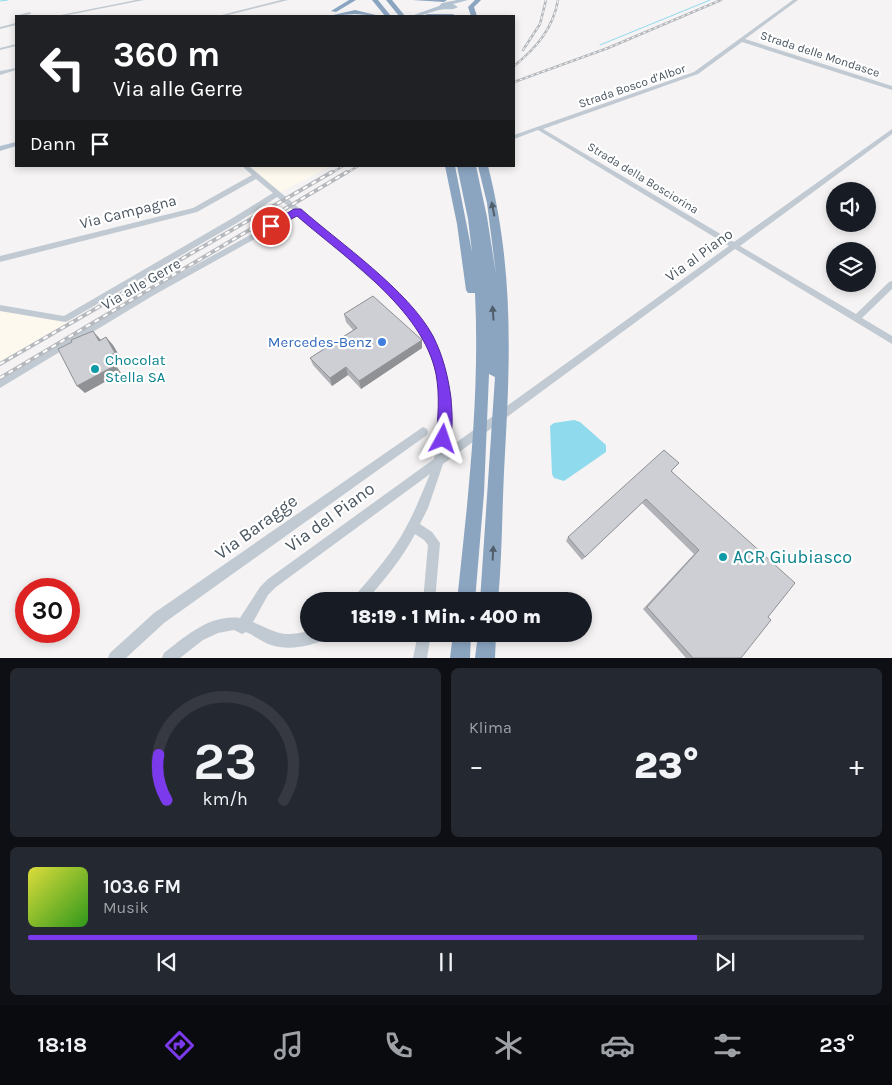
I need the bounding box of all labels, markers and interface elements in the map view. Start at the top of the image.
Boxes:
street label: Strada delle Mondasce [759,28,881,80]
text: 360 m [113,34,220,75]
icon: left [30,35,95,100]
street label: Strada Bosco d'Albor [577,61,688,111]
text: Via alle Gerre [113,76,243,102]
icon: arrive [86,130,114,158]
text: Dann [30,133,76,155]
street label: Strada della Bosciorina [585,139,701,217]
map controls [826,182,876,292]
button: sound [826,182,876,232]
street label: Via Campagna [78,191,178,233]
one-way arrow [489,200,497,216]
pin [250,205,292,247]
icon: arrive [257,212,285,240]
street label: Via al Piano [662,224,736,286]
button: layers [826,242,876,292]
street label: Via alle Gerre [98,254,184,314]
one-way arrow [488,305,496,321]
place label: Mercedes-Benz [268,333,372,351]
marker: Mercedes-Benz [376,336,388,348]
place label: Chocolat Stella SA [105,351,166,386]
marker: Chocolat Stella SA [89,363,101,375]
position arrow [416,412,468,464]
street label: Via del Piano [281,477,379,557]
street label: Via Baragge [210,490,302,564]
one-way arrow [489,544,497,560]
place label: ACR Giubiasco [733,546,852,568]
marker: ACR Giubiasco [717,551,729,563]
speed limit sign: 30 [15,578,80,643]
text: 18:19 · 1 Min. · 400 m [351,606,541,628]
text: Klima [469,718,512,737]
text: 23 [194,731,257,792]
text: 23° [634,743,699,788]
text: − [469,749,484,782]
text: + [849,749,864,782]
text: km/h [203,789,248,810]
text: 103.6 FM [103,876,181,898]
text: Musik [103,898,148,917]
icon: previous [153,948,181,976]
icon: pause [432,948,460,976]
icon: next [711,948,739,976]
icon: directions [162,1028,197,1063]
icon: music [271,1028,306,1063]
icon: phone [381,1028,416,1063]
icon: climate [491,1028,526,1063]
icon: car [600,1028,635,1063]
icon: filters [710,1028,745,1063]
text: 18:18 [37,1032,87,1058]
text: 23° [819,1032,855,1058]

